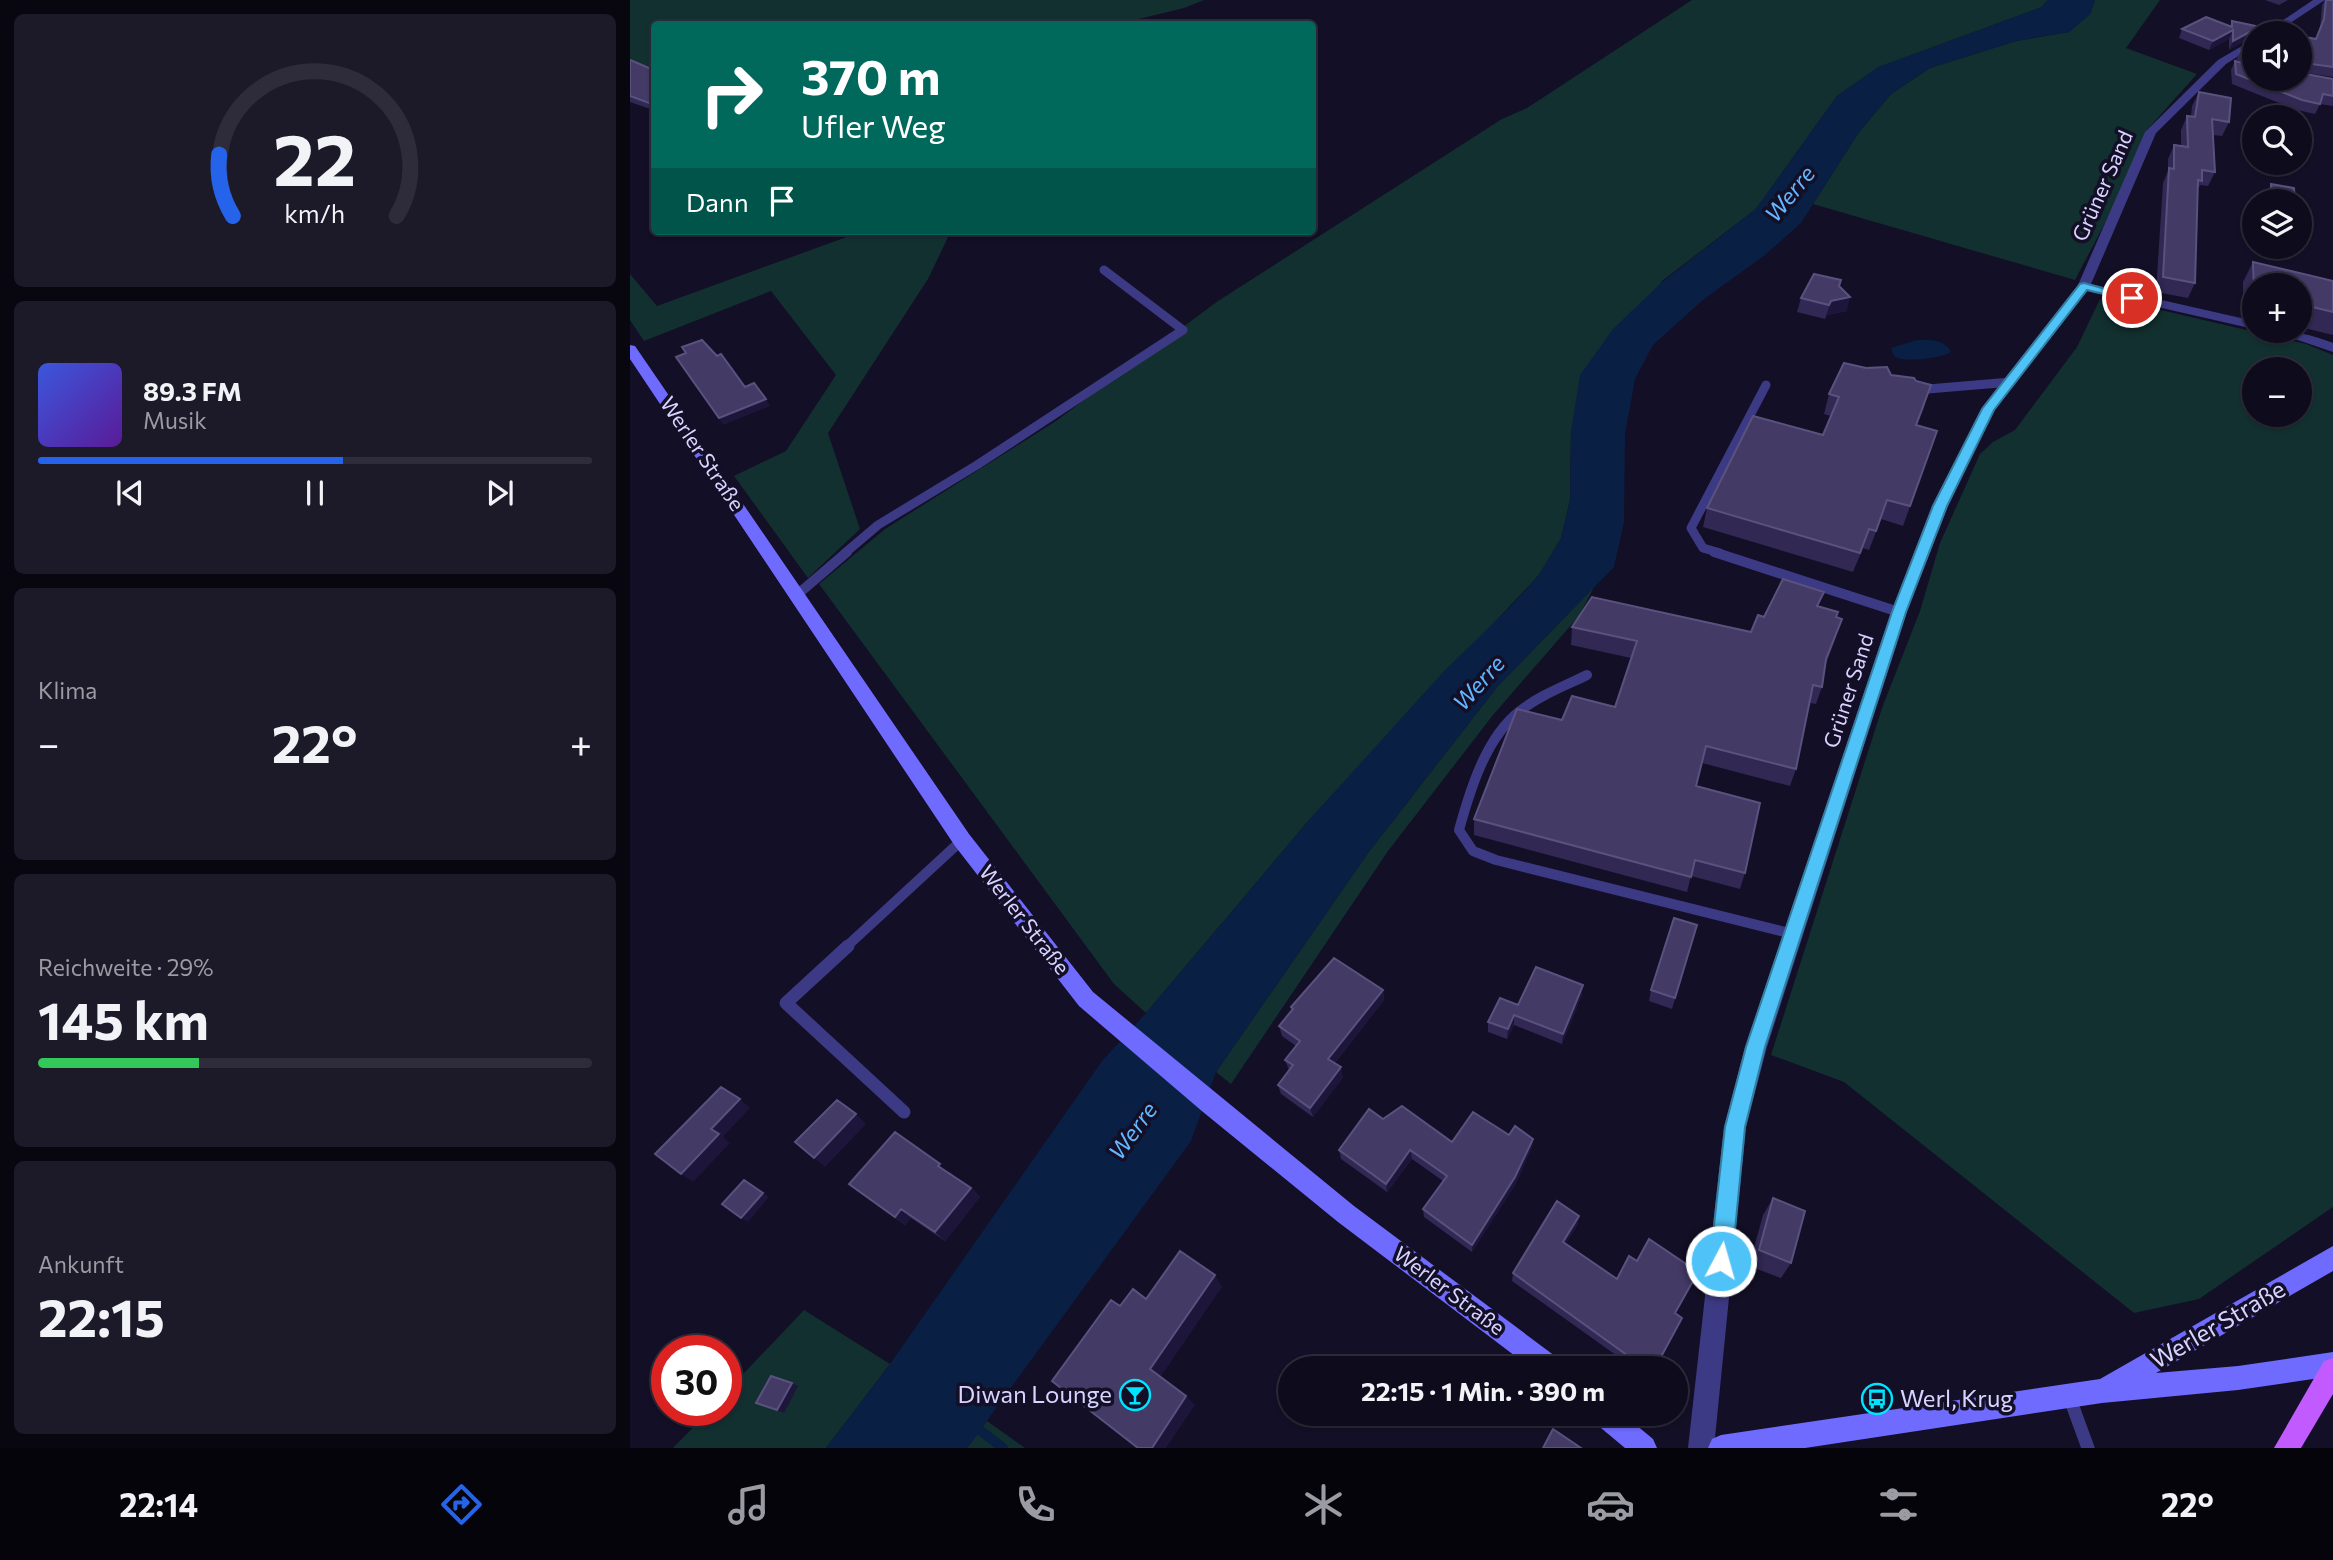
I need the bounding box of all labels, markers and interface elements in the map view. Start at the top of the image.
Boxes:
map controls [2242,21,2312,427]
button: sound [2242,21,2312,91]
text: 370 m [801,45,940,105]
icon: right [686,49,777,140]
text: Ufler Weg [801,105,946,145]
button: search [2242,105,2312,175]
text: 22 [274,113,356,202]
street label: Grüner Sand [2066,126,2137,245]
water label: Werre [1758,160,1820,227]
icon: arrive [763,182,801,220]
text: Dann [686,186,749,217]
button: layers [2242,189,2312,259]
text: km/h [285,198,345,228]
pin [2102,268,2162,328]
button: + [2242,273,2312,343]
icon: arrive [2113,279,2151,317]
button: − [2242,357,2312,427]
text: 89.3 FM [143,375,242,406]
street label: Werler Straße [656,391,750,515]
text: Musik [143,406,207,434]
icon: previous [111,474,149,512]
icon: pause [296,474,334,512]
icon: next [481,474,519,512]
street label: Grüner Sand [1817,630,1878,751]
water label: Werre [1446,649,1510,716]
text: Klima [38,676,97,704]
text: 22° [272,710,357,774]
text: − [38,719,60,766]
text: + [570,719,592,766]
street label: Werler Straße [975,859,1076,979]
text: Reichweite · 29% [38,953,214,981]
text: 145 km [38,987,209,1051]
water label: Werre [1102,1096,1162,1165]
position arrow [1684,1224,1758,1298]
street label: Werler Straße [1390,1240,1510,1339]
text: Ankunft [38,1250,124,1278]
street label: Werler Straße [2145,1273,2290,1374]
text: 22:15 [38,1284,165,1348]
speed limit sign: 30 [651,1335,742,1426]
text: 22:15 · 1 Min. · 390 m [1361,1375,1605,1406]
bar icon: Diwan Lounge [1118,1378,1152,1412]
place label: Diwan Lounge [958,1379,1112,1408]
bus stop icon: Werl, Krug [1860,1382,1894,1416]
place label: Werl, Krug [1900,1383,2013,1412]
icon: directions [437,1480,486,1529]
icon: music [724,1480,773,1529]
icon: phone [1011,1480,1060,1529]
icon: climate [1299,1480,1348,1529]
icon: car [1586,1480,1635,1529]
icon: filters [1874,1480,1923,1529]
text: 22:14 [119,1484,198,1524]
text: 22° [2161,1484,2214,1524]

